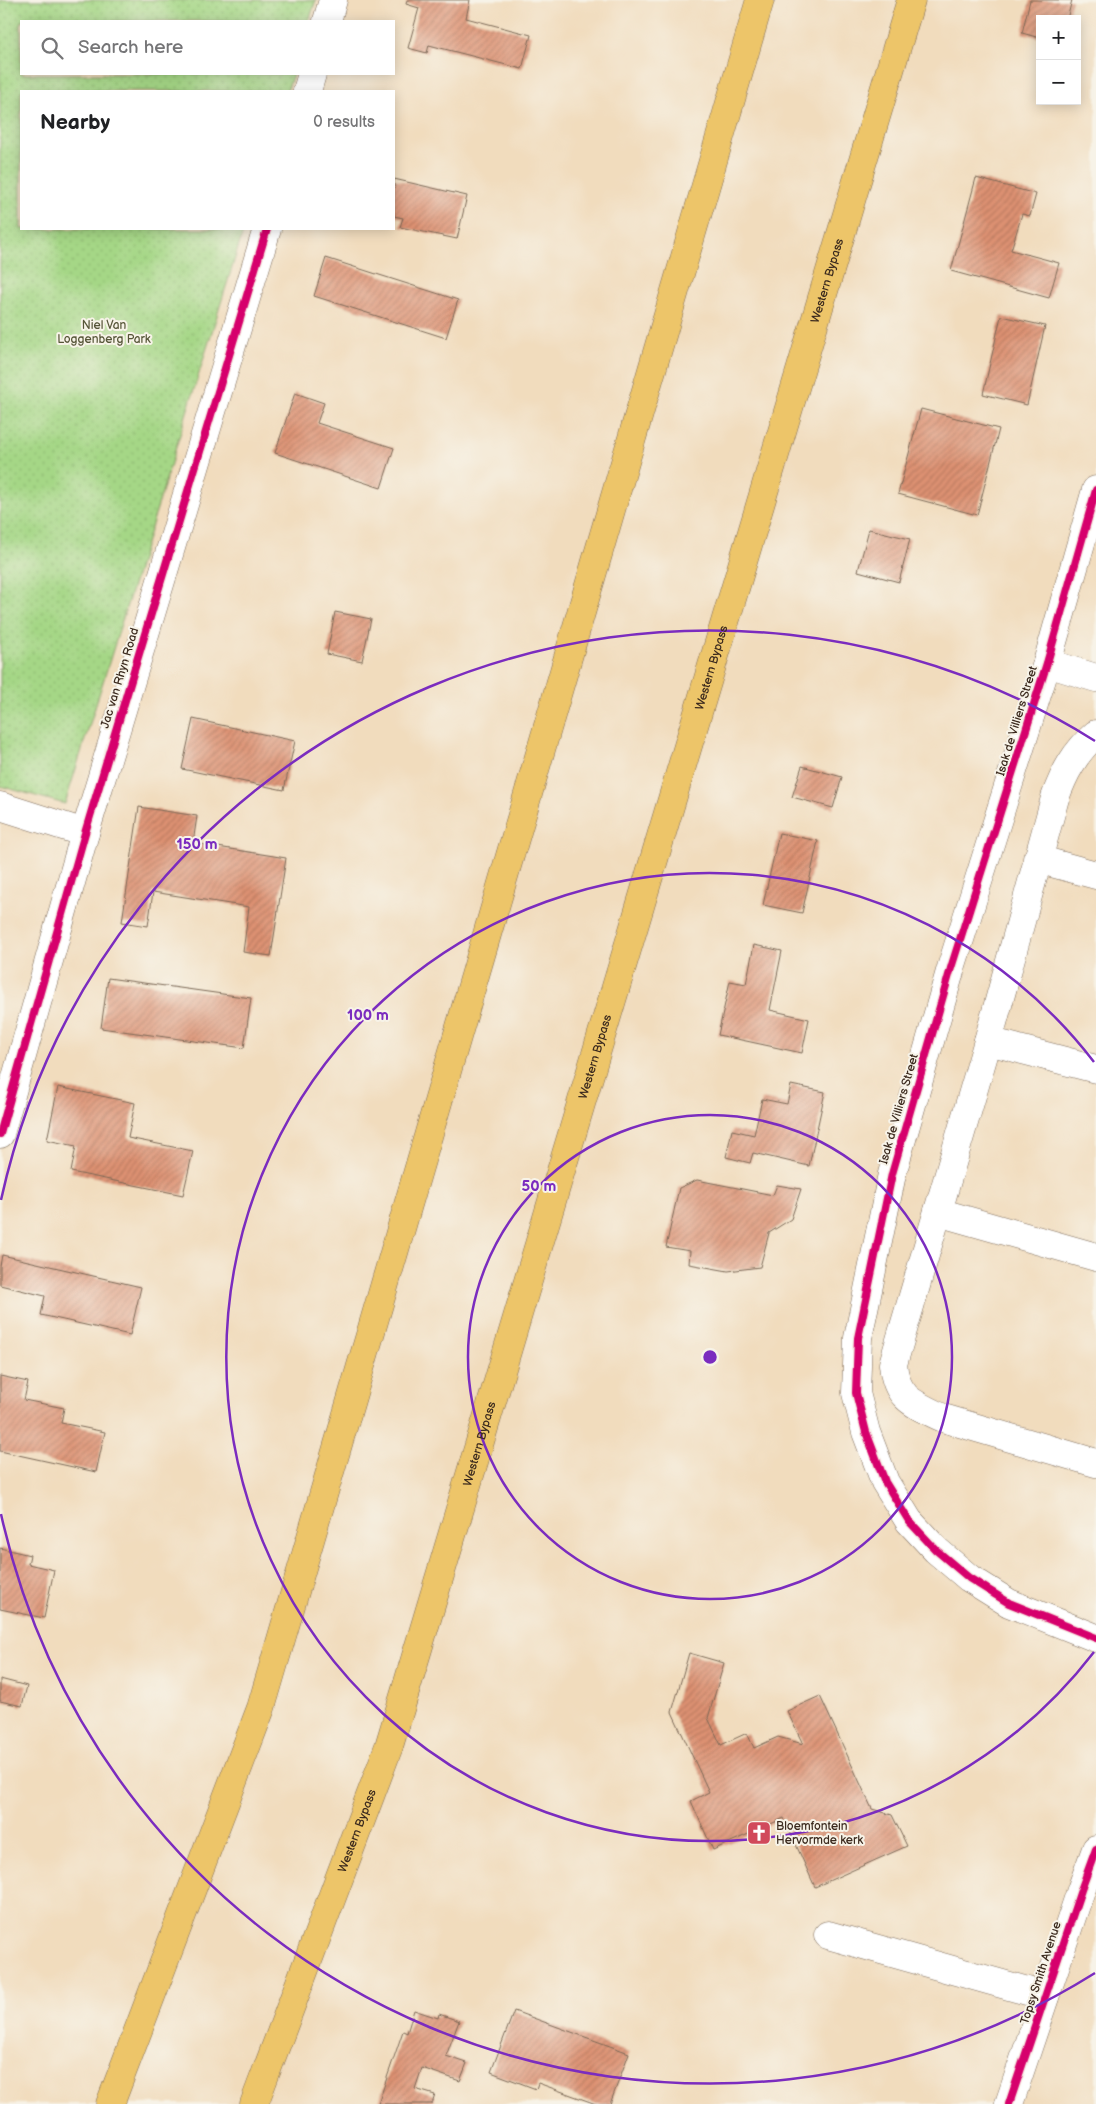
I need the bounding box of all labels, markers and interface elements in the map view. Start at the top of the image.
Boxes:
map controls [1036,15,1081,105]
button: + [1036,15,1081,60]
search box [20,20,395,75]
icon: search [38,34,66,62]
text: Search here [78,36,183,59]
button: − [1036,60,1081,105]
text: Nearby [40,110,110,135]
text: 0 results [313,113,375,132]
street label: Western Bypass [807,237,847,325]
park label: Niel Van Loggenberg Park [57,318,151,347]
street label: Western Bypass [692,624,731,712]
street label: Jac van Rhyn Road [98,626,142,730]
street label: Isak de Villiers Street [993,664,1041,778]
text: 150 m [176,835,218,854]
text: 100 m [347,1006,389,1025]
street label: Western Bypass [575,1013,615,1101]
street label: Isak de Villiers Street [876,1052,922,1166]
text: 50 m [522,1177,557,1196]
centre of rings [701,1348,719,1366]
street label: Western Bypass [460,1400,499,1488]
street label: Western Bypass [335,1787,380,1874]
place label: Bloemfontein Hervormde kerk [776,1819,863,1848]
church icon: Bloemfontein Hervormde kerk [746,1820,772,1846]
street label: Topsy Smith Avenue [1017,1920,1065,2026]

